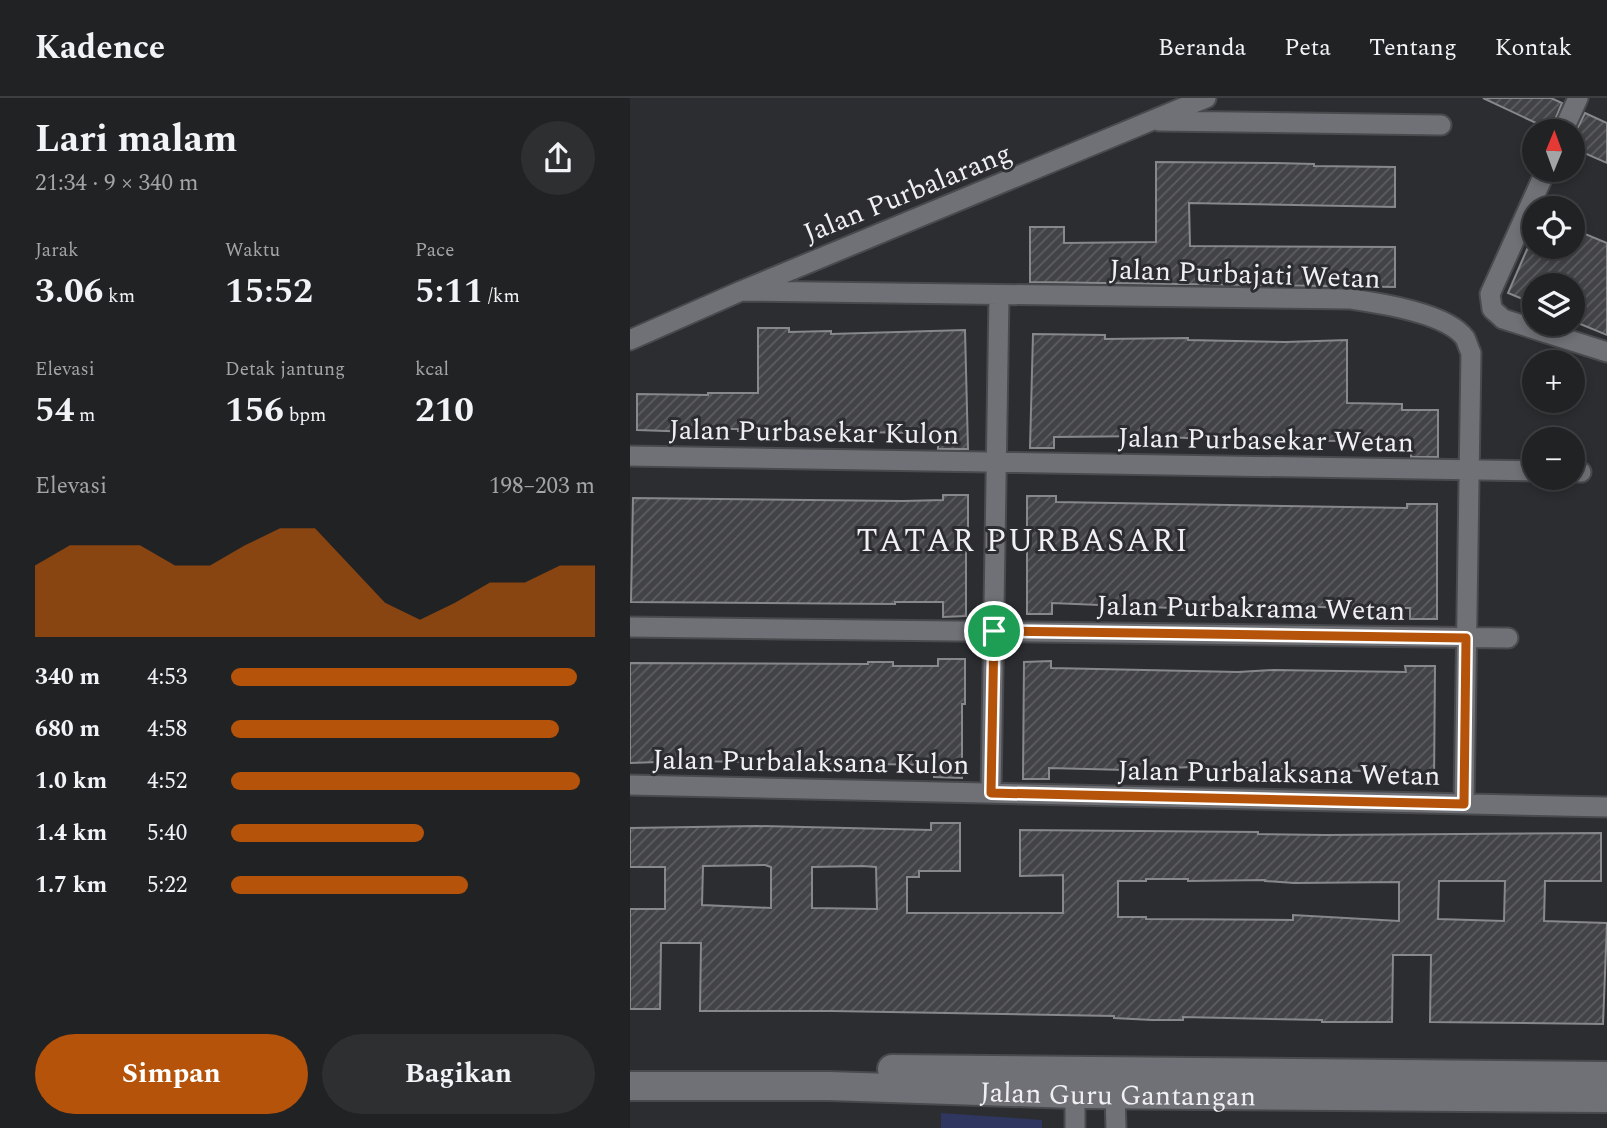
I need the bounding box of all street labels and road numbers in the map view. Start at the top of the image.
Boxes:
street label: Jalan Purbalarang [797,132,1018,255]
street label: Jalan Purbajati Wetan [1108,248,1381,301]
street label: Jalan Purbasekar Kulon [668,408,960,457]
street label: Jalan Purbasekar Wetan [1118,416,1414,465]
street label: Jalan Purbakrama Wetan [1096,584,1406,633]
street label: Jalan Purbalaksana Kulon [652,738,970,787]
street label: Jalan Purbalaksana Wetan [1117,749,1441,798]
street label: Jalan Guru Gantangan [979,1071,1256,1118]

